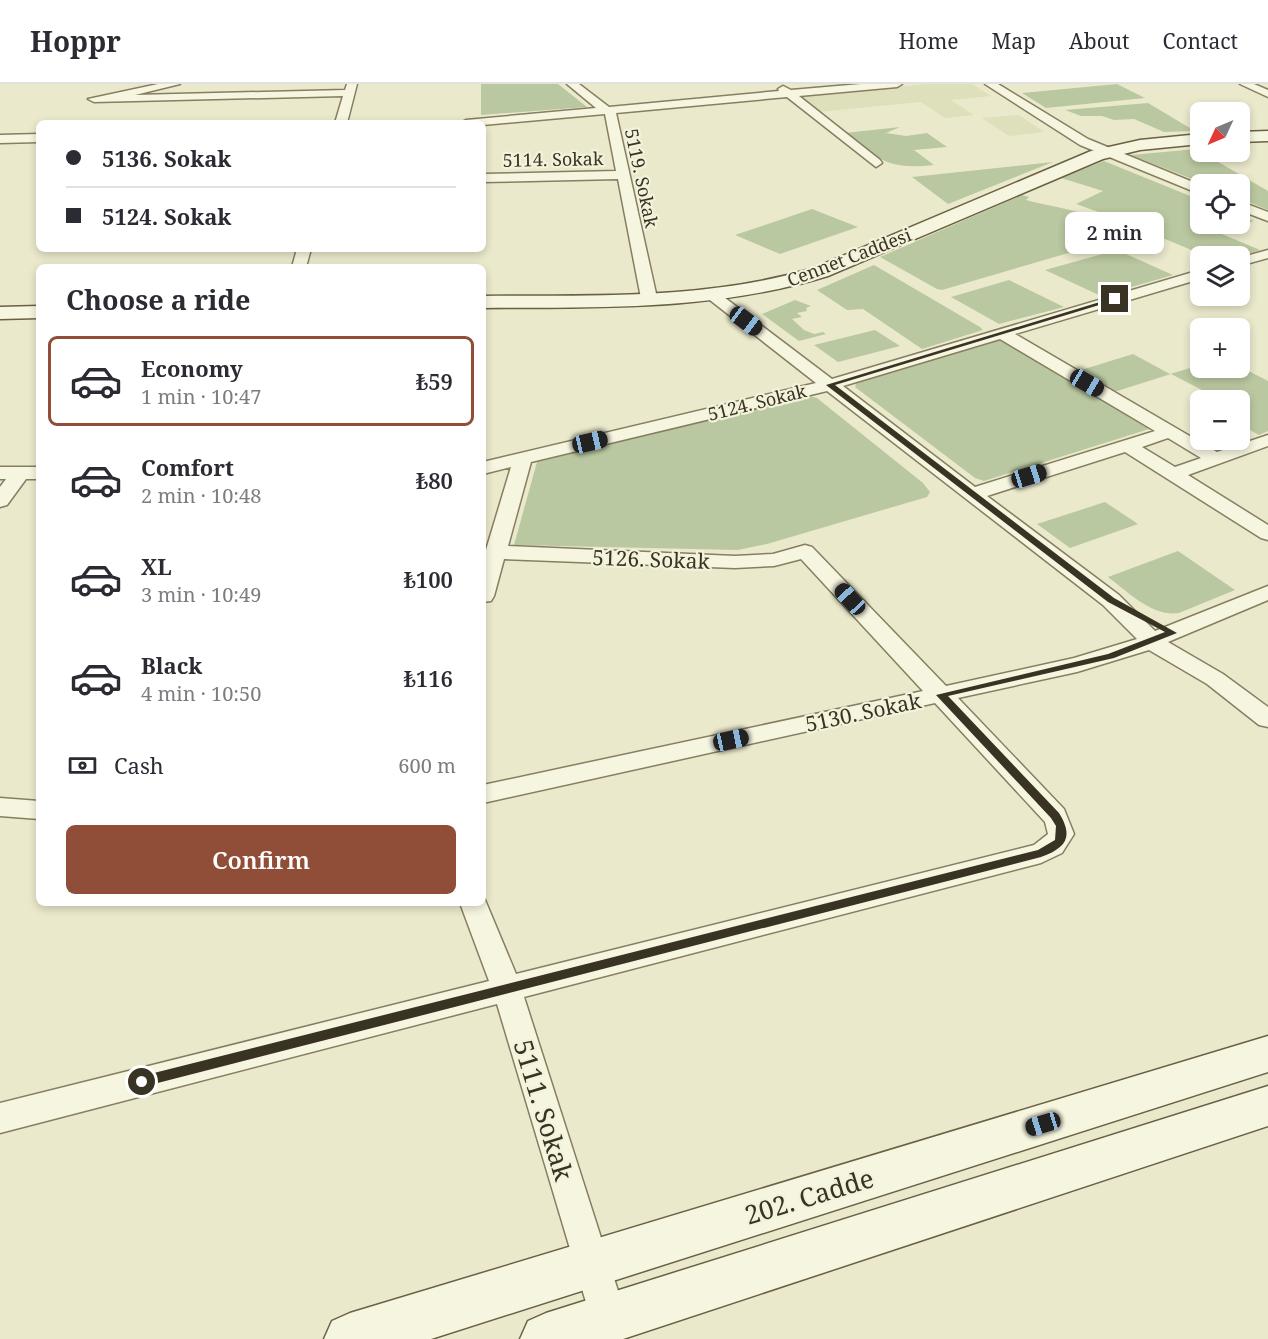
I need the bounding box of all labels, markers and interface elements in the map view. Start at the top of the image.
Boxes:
text: Hoppr [30,22,121,60]
text: Home [899,27,959,55]
text: Map [992,27,1036,55]
text: About [1069,27,1130,55]
text: Contact [1163,27,1238,55]
north arrow [1190,102,1250,162]
map controls [1190,102,1250,450]
street label: 5119. Sokak [620,126,664,230]
text: 5136. Sokak [102,143,231,173]
street label: 5114. Sokak [502,146,604,172]
button: locate [1190,174,1250,234]
text: 5124. Sokak [102,201,231,231]
callout: 2 min [1066,212,1164,254]
text: 2 min [1087,219,1142,246]
street label: Cennet Caddesi [783,222,915,292]
button: layers [1190,246,1250,306]
text: Choose a ride [66,281,251,318]
route end [1101,285,1128,312]
car [726,303,766,339]
button: + [1190,318,1250,378]
text: Economy [141,353,243,383]
icon: car [69,354,123,408]
text: ₺59 [416,366,453,396]
car [1067,366,1107,400]
street label: 5124. Sokak [705,378,809,426]
text: 1 min · 10:47 [141,383,261,410]
button: − [1190,390,1250,450]
car [570,429,610,455]
text: Comfort [141,452,234,482]
icon: car [69,453,123,507]
car [1009,462,1049,490]
text: ₺80 [416,465,453,495]
text: 2 min · 10:48 [141,482,261,509]
street label: 5126. Sokak [592,543,711,575]
text: XL [141,551,172,581]
icon: car [69,552,123,606]
text: ₺100 [403,564,453,594]
car [831,580,869,618]
text: 3 min · 10:49 [141,581,261,608]
text: Black [141,650,202,680]
icon: car [69,651,123,705]
text: ₺116 [403,663,453,693]
text: 4 min · 10:50 [141,680,261,707]
street label: 5130. Sokak [803,686,924,738]
car [712,727,750,753]
icon: cash [66,749,99,782]
text: Cash [114,750,164,780]
text: 600 m [398,752,456,779]
button: Confirm [66,825,456,894]
street label: 5111. Sokak [506,1035,583,1186]
route start [128,1068,155,1095]
car [1023,1110,1063,1138]
street label: 202. Cadde [740,1159,878,1233]

